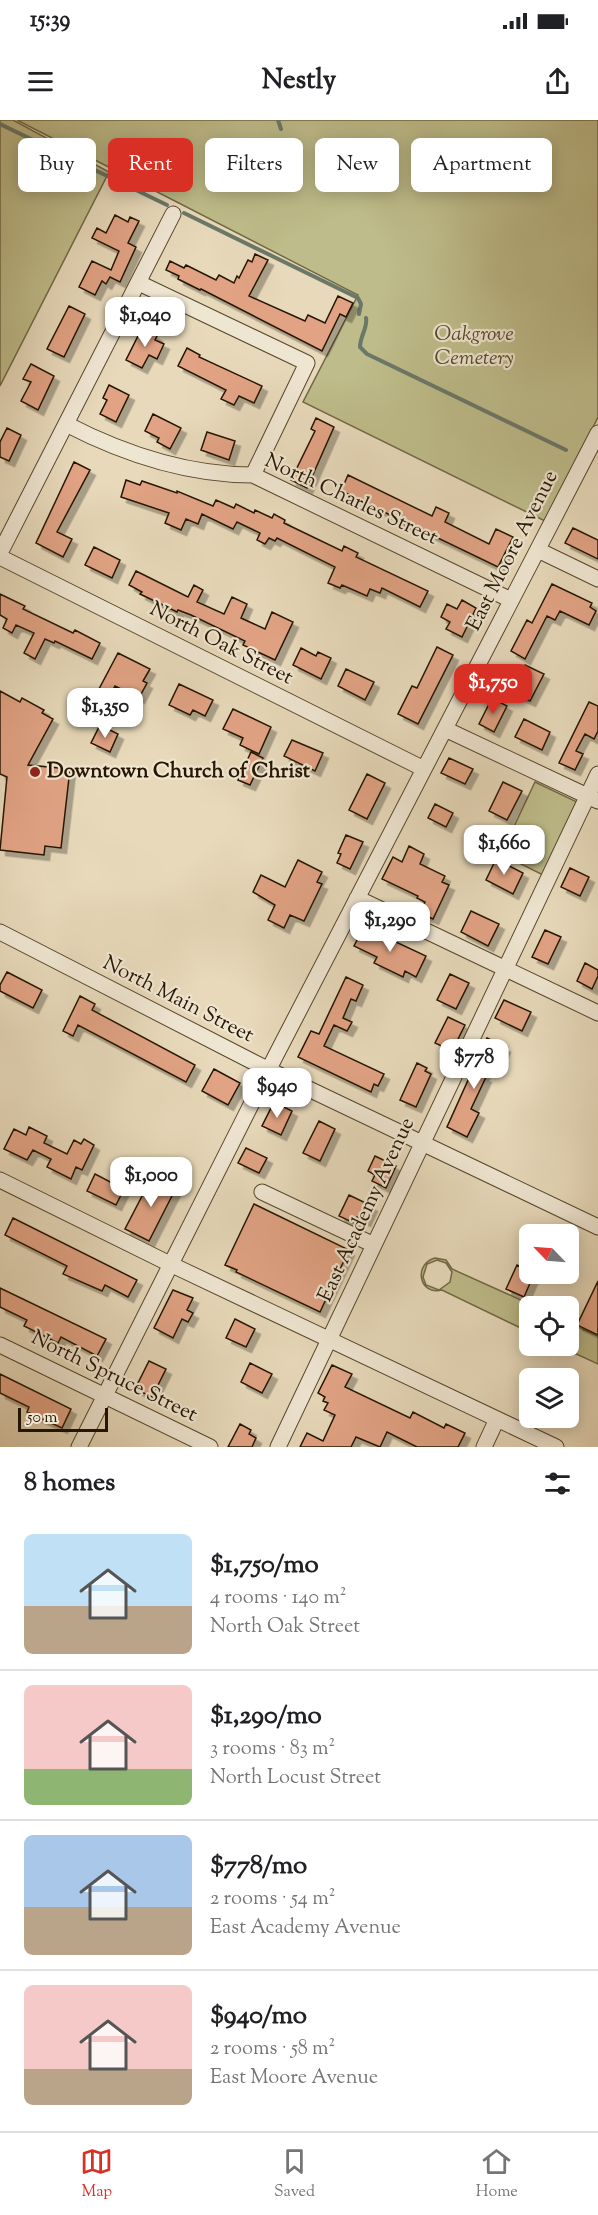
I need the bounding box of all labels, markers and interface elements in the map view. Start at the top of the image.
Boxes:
text: 15:39 [30,5,70,37]
text: Nestly [262,62,336,101]
icon: menu [24,65,57,98]
icon: share [541,65,574,98]
chip: Buy [18,138,96,192]
chip: Rent [108,138,193,192]
chip: Filters [205,138,303,192]
chip: New [315,138,399,192]
chip: Apartment [411,138,552,192]
pin: $1,040 [96,297,194,348]
text: $1,040 [119,302,171,331]
park label: Oakgrove Cemetery [434,320,514,374]
street label: North Charles Street [259,447,443,553]
street label: East Moore Avenue [460,466,566,636]
street label: North Oak Street [144,595,298,693]
pin: $1,750 [444,664,542,715]
text: $1,750 [468,669,518,698]
pin: $1,350 [56,688,154,739]
text: $1,350 [81,693,129,722]
place label: Downtown Church of Christ [47,757,311,787]
marker: Downtown Church of Christ [28,765,42,779]
pin: $1,660 [455,825,553,876]
text: $1,660 [478,830,530,859]
pin: $1,290 [341,902,439,953]
text: $1,290 [364,907,416,936]
street label: North Main Street [97,949,259,1051]
pin: $778 [438,1039,510,1090]
text: $778 [454,1044,494,1073]
pin: $940 [241,1068,313,1119]
text: $940 [257,1073,297,1102]
street label: East Academy Avenue [311,1113,423,1307]
pin: $1,000 [102,1157,200,1208]
text: $1,000 [124,1162,178,1191]
north arrow [519,1224,579,1284]
map controls [519,1224,579,1428]
button: locate [519,1296,579,1356]
street label: North Spruce Street [26,1324,202,1430]
button: layers [519,1368,579,1428]
scale bar [18,1405,108,1432]
text: 50 m [27,1407,58,1430]
text: 8 homes [24,1465,115,1502]
icon: filters [541,1467,574,1500]
text: $1,750/mo [210,1547,319,1584]
icon: home [72,1558,144,1630]
text: 4 rooms · 140 m² [210,1584,347,1613]
text: North Oak Street [210,1613,360,1642]
text: $1,290/mo [210,1698,322,1735]
icon: home [72,1709,144,1781]
text: 3 rooms · 83 m² [210,1735,335,1764]
text: North Locust Street [210,1764,381,1793]
text: $778/mo [210,1848,307,1885]
icon: home [72,1859,144,1931]
text: 2 rooms · 54 m² [210,1885,335,1914]
text: East Academy Avenue [210,1914,401,1943]
text: $940/mo [210,1998,307,2035]
icon: home [72,2009,144,2081]
text: 2 rooms · 58 m² [210,2035,335,2064]
text: East Moore Avenue [210,2064,378,2093]
tab: Map [80,2145,113,2204]
tab: Saved [274,2145,315,2204]
tab: Home [476,2145,518,2204]

